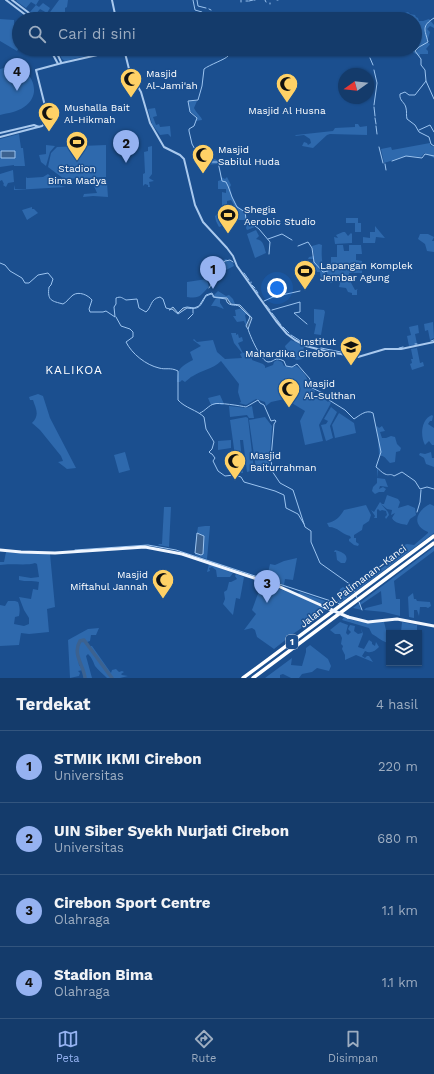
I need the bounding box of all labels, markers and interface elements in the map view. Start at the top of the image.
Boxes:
search box [12,12,422,56]
icon: search [26,23,48,45]
text: Cari di sini [58,25,136,43]
pin: 4 [4,58,30,91]
mosque icon: Masjid Al-Jami'ah [118,66,144,99]
place label: Masjid Al-Jami'ah [146,68,198,91]
north arrow [338,68,374,104]
mosque icon: Masjid Al Husna [274,71,300,104]
mosque icon: Mushalla Bait Al-Hikmah [36,100,62,133]
place label: Mushalla Bait Al-Hikmah [64,102,131,125]
place label: Masjid Al Husna [248,105,326,116]
sports icon: Stadion Bima Madya [64,129,90,162]
pin: 2 [113,130,139,163]
mosque icon: Masjid Sabilul Huda [190,142,216,175]
place label: Masjid Sabilul Huda [218,144,280,167]
place label: Stadion Bima Madya [48,163,107,186]
sports icon: Shegia Aerobic Studio [215,202,241,235]
place label: Shegia Aerobic Studio [244,204,316,227]
pin: 1 [200,256,226,289]
sports icon: Lapangan Komplek Jembar Agung [292,258,318,291]
place label: Lapangan Komplek Jembar Agung [320,260,413,283]
your location [267,278,287,298]
school or university icon: Institut Mahardika Cirebon [338,334,364,367]
place label: Institut Mahardika Cirebon [245,336,337,359]
district label: KALIKOA [45,363,103,377]
mosque icon: Masjid Al-Sulthan [276,376,302,409]
place label: Masjid Al-Sulthan [304,378,356,401]
mosque icon: Masjid Baiturrahman [222,448,248,481]
place label: Masjid Baiturrahman [250,450,316,473]
street label: Jalan Tol Palimanan–Kanci [298,542,408,630]
mosque icon: Masjid Miftahul Jannah [150,567,176,600]
place label: Masjid Miftahul Jannah [70,569,148,592]
pin: 3 [254,570,280,603]
map controls [386,630,422,666]
button: layers [386,630,422,666]
road number: 1 [286,635,298,649]
text: Terdekat [16,694,91,714]
text: 4 hasil [376,697,418,712]
text: STMIK IKMI Cirebon [54,750,202,768]
text: 1 [26,759,32,774]
text: 220 m [378,759,418,774]
text: Universitas [54,768,124,783]
text: UIN Siber Syekh Nurjati Cirebon [54,822,289,840]
text: 2 [25,831,33,846]
text: 680 m [377,831,418,846]
text: Universitas [54,840,124,855]
text: Cirebon Sport Centre [54,894,211,912]
text: 3 [25,903,33,918]
text: 1.1 km [382,903,418,918]
text: Olahraga [54,912,110,927]
text: Stadion Bima [54,966,153,984]
text: 4 [25,975,33,990]
text: 1.1 km [382,975,418,990]
text: Olahraga [54,984,110,999]
tab: Peta [56,1028,80,1065]
tab: Rute [191,1028,216,1065]
tab: Disimpan [328,1028,378,1065]

